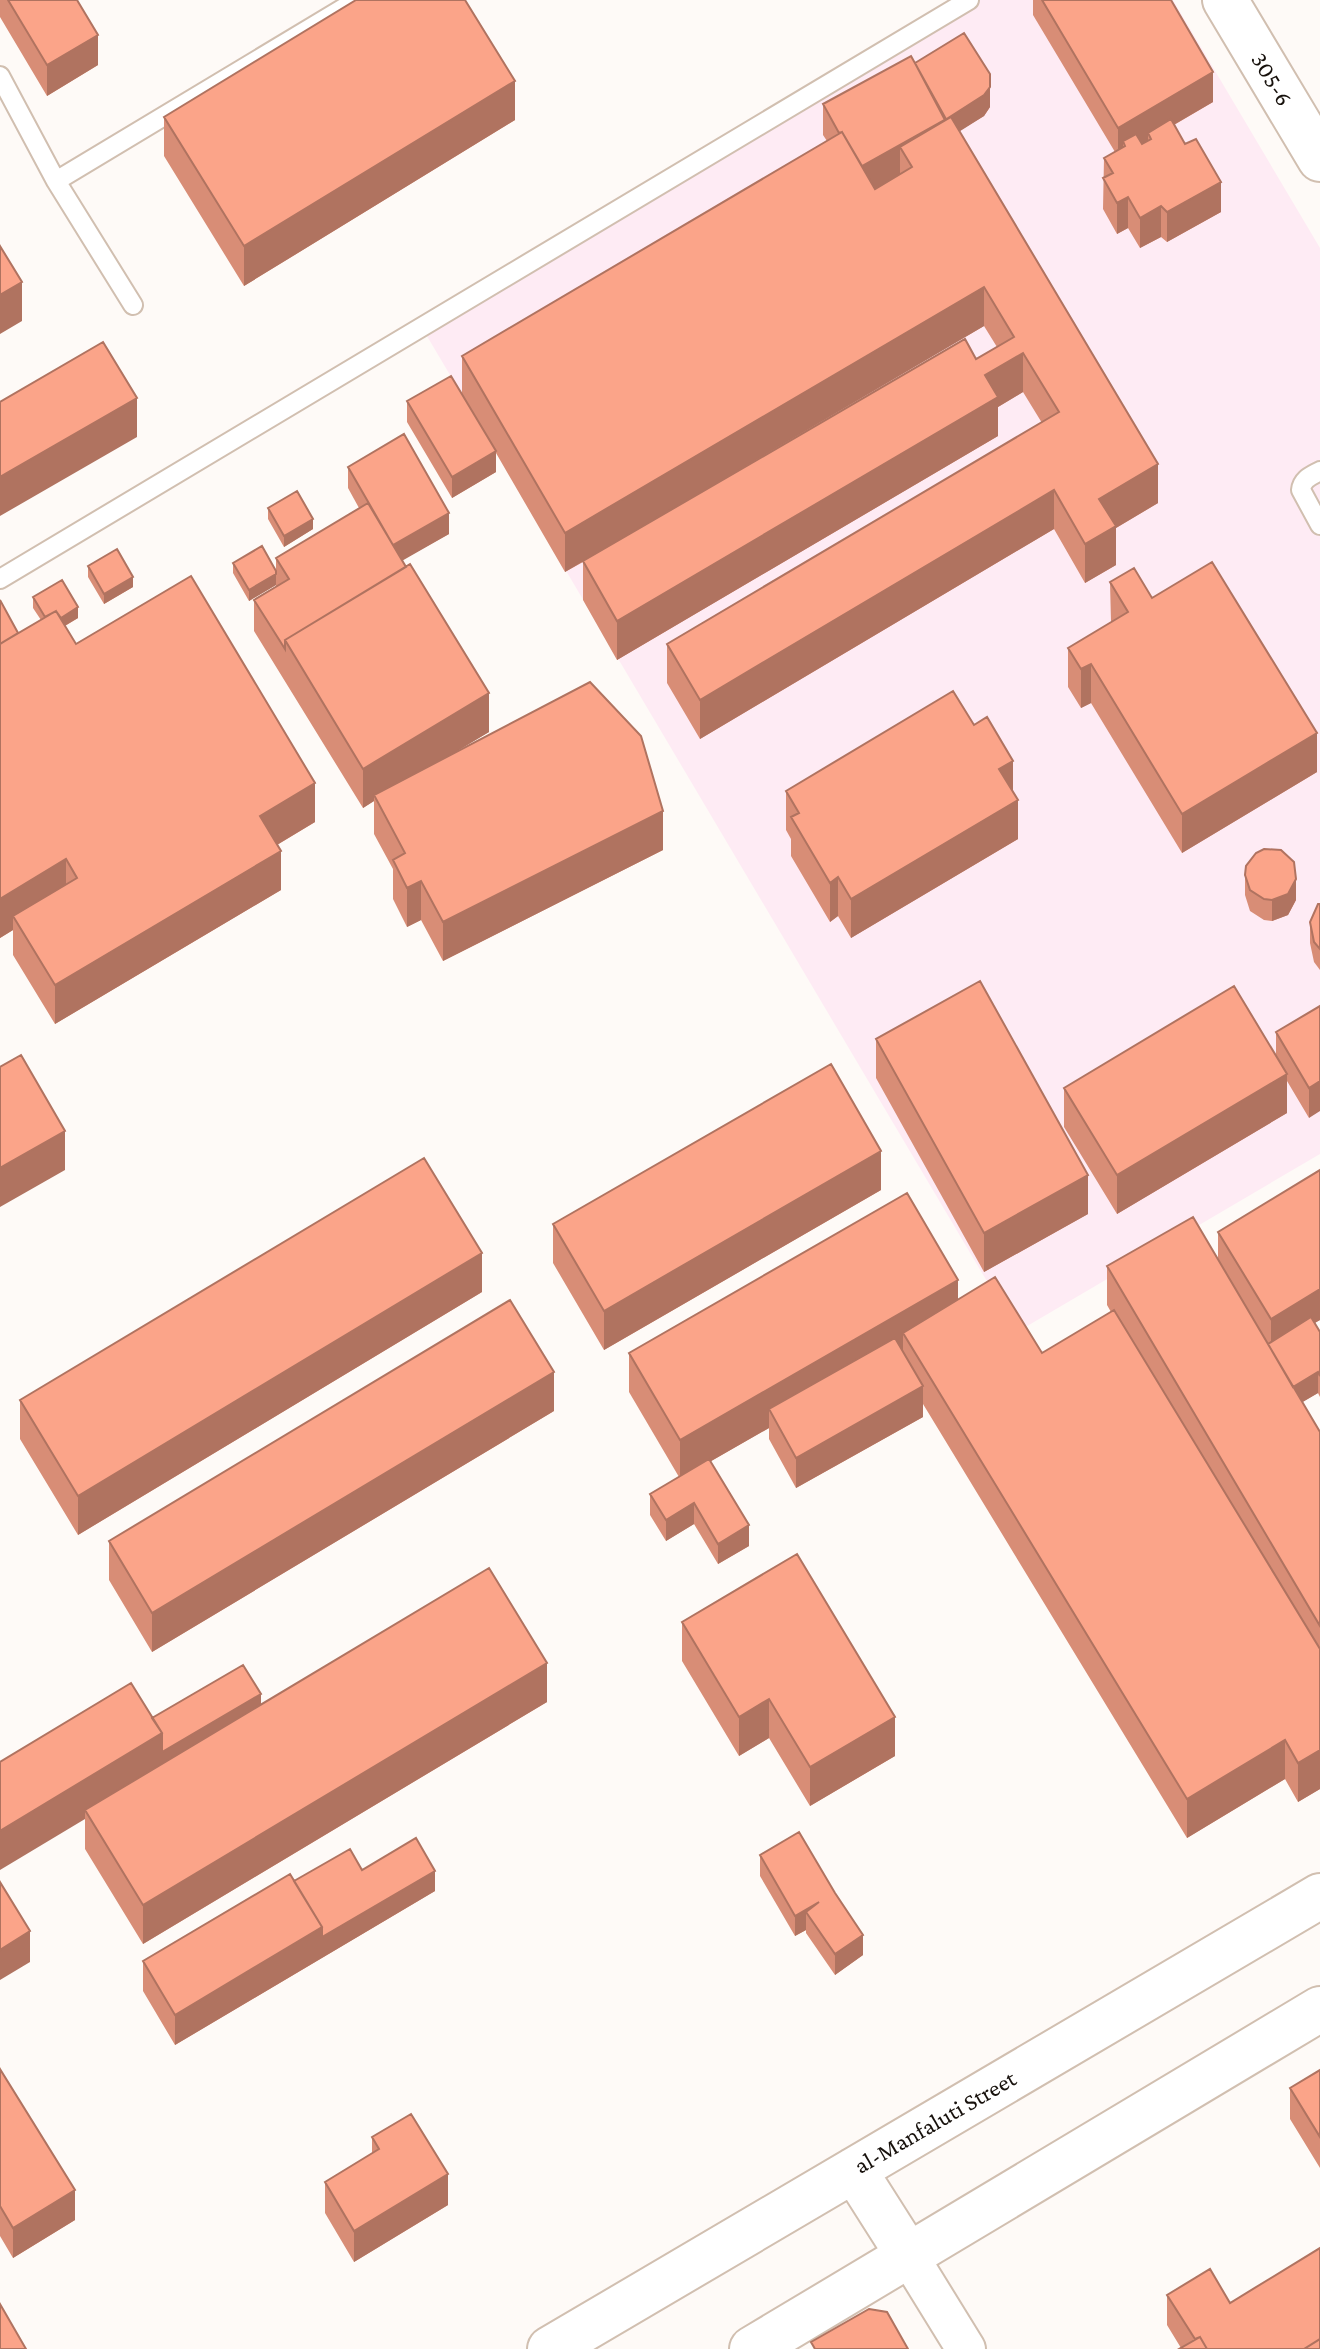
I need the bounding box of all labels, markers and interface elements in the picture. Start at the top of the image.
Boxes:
street label: 305-6 [1246,47,1299,110]
street label: al-Manfaluti Street [849,2064,1021,2179]

